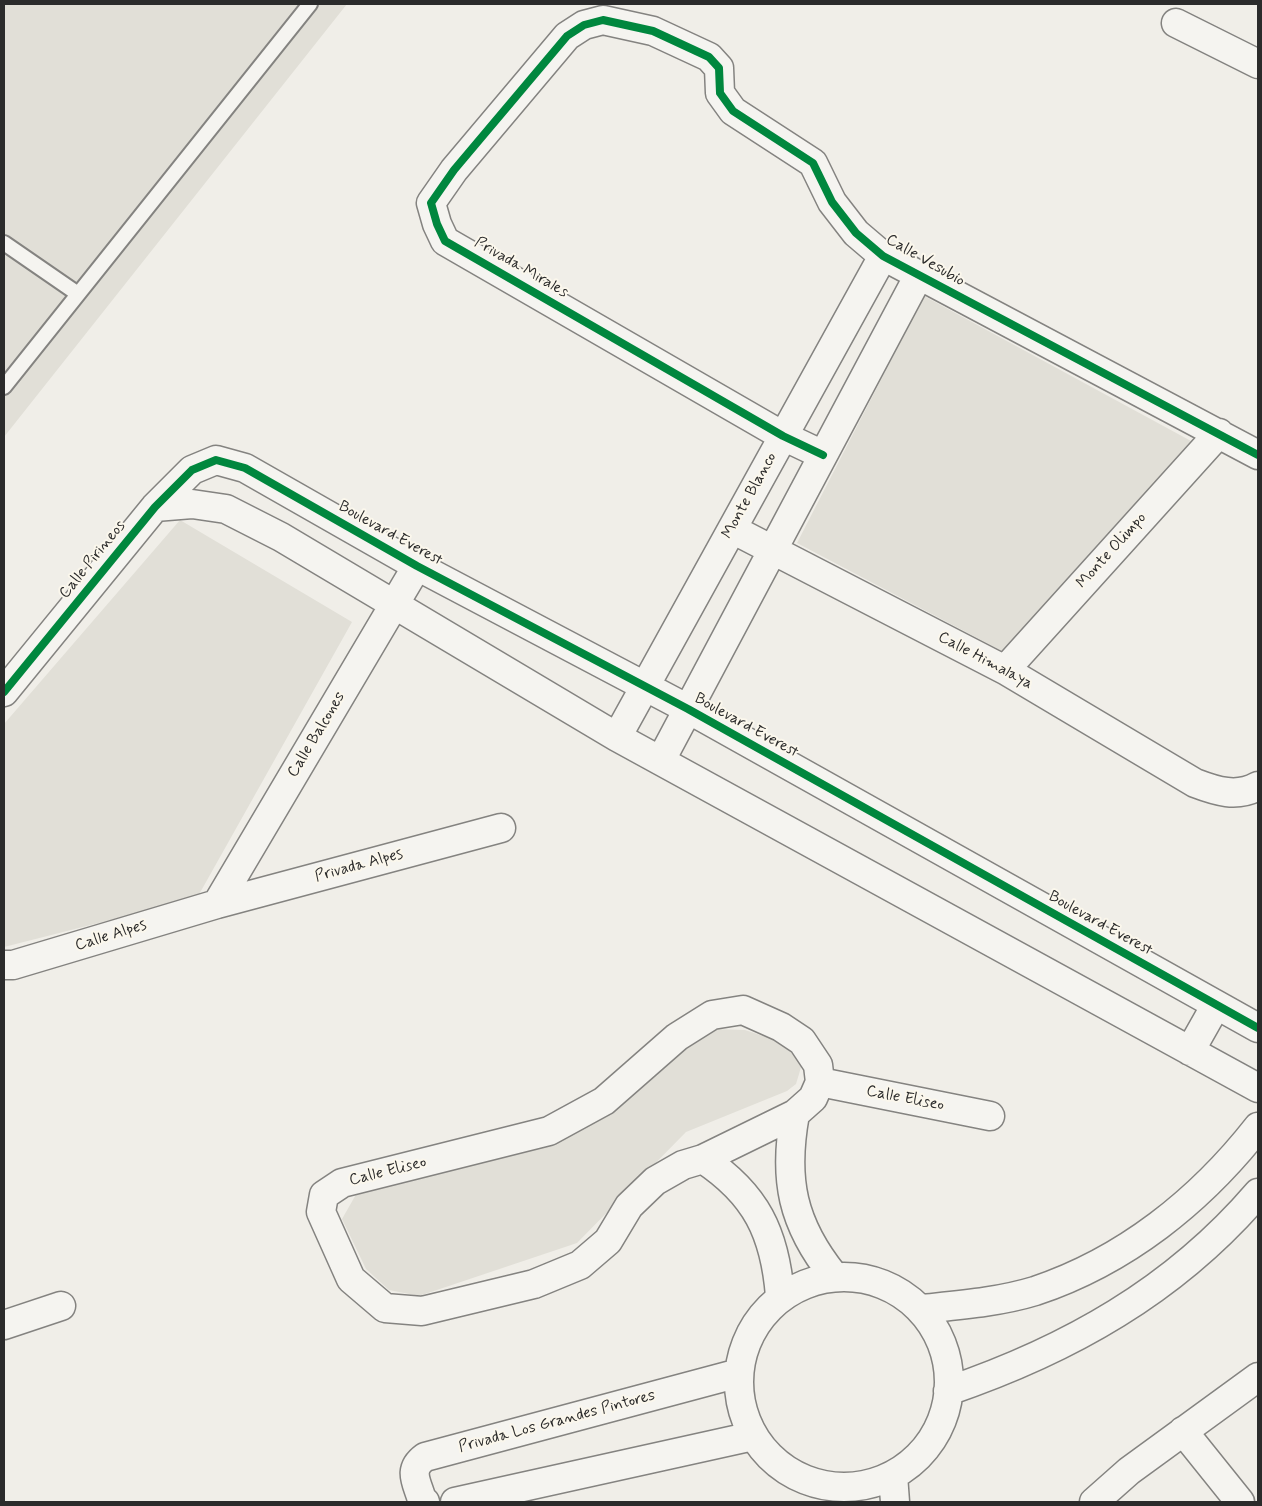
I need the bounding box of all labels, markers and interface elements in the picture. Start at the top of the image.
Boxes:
street label: Calle Vesubio [882,231,968,291]
street label: Privada Mirales [471,233,571,303]
street label: Monte Blanco [718,449,782,543]
street label: Boulevard Everest [335,497,445,571]
street label: Monte Olimpo [1073,509,1151,593]
street label: Calle Pirineos [56,517,130,603]
street label: Calle Himalaya [934,628,1036,694]
street label: Calle Balcones [284,689,350,781]
street label: Boulevard Everest [691,689,801,763]
street label: Privada Alpes [313,845,405,887]
street label: Boulevard Everest [1045,887,1155,961]
street label: Calle Alpes [73,916,149,956]
street label: Calle Eliseo [864,1082,946,1116]
street label: Calle Eliseo [347,1153,429,1191]
street label: Privada Los Grandes Pintores [457,1386,657,1458]

